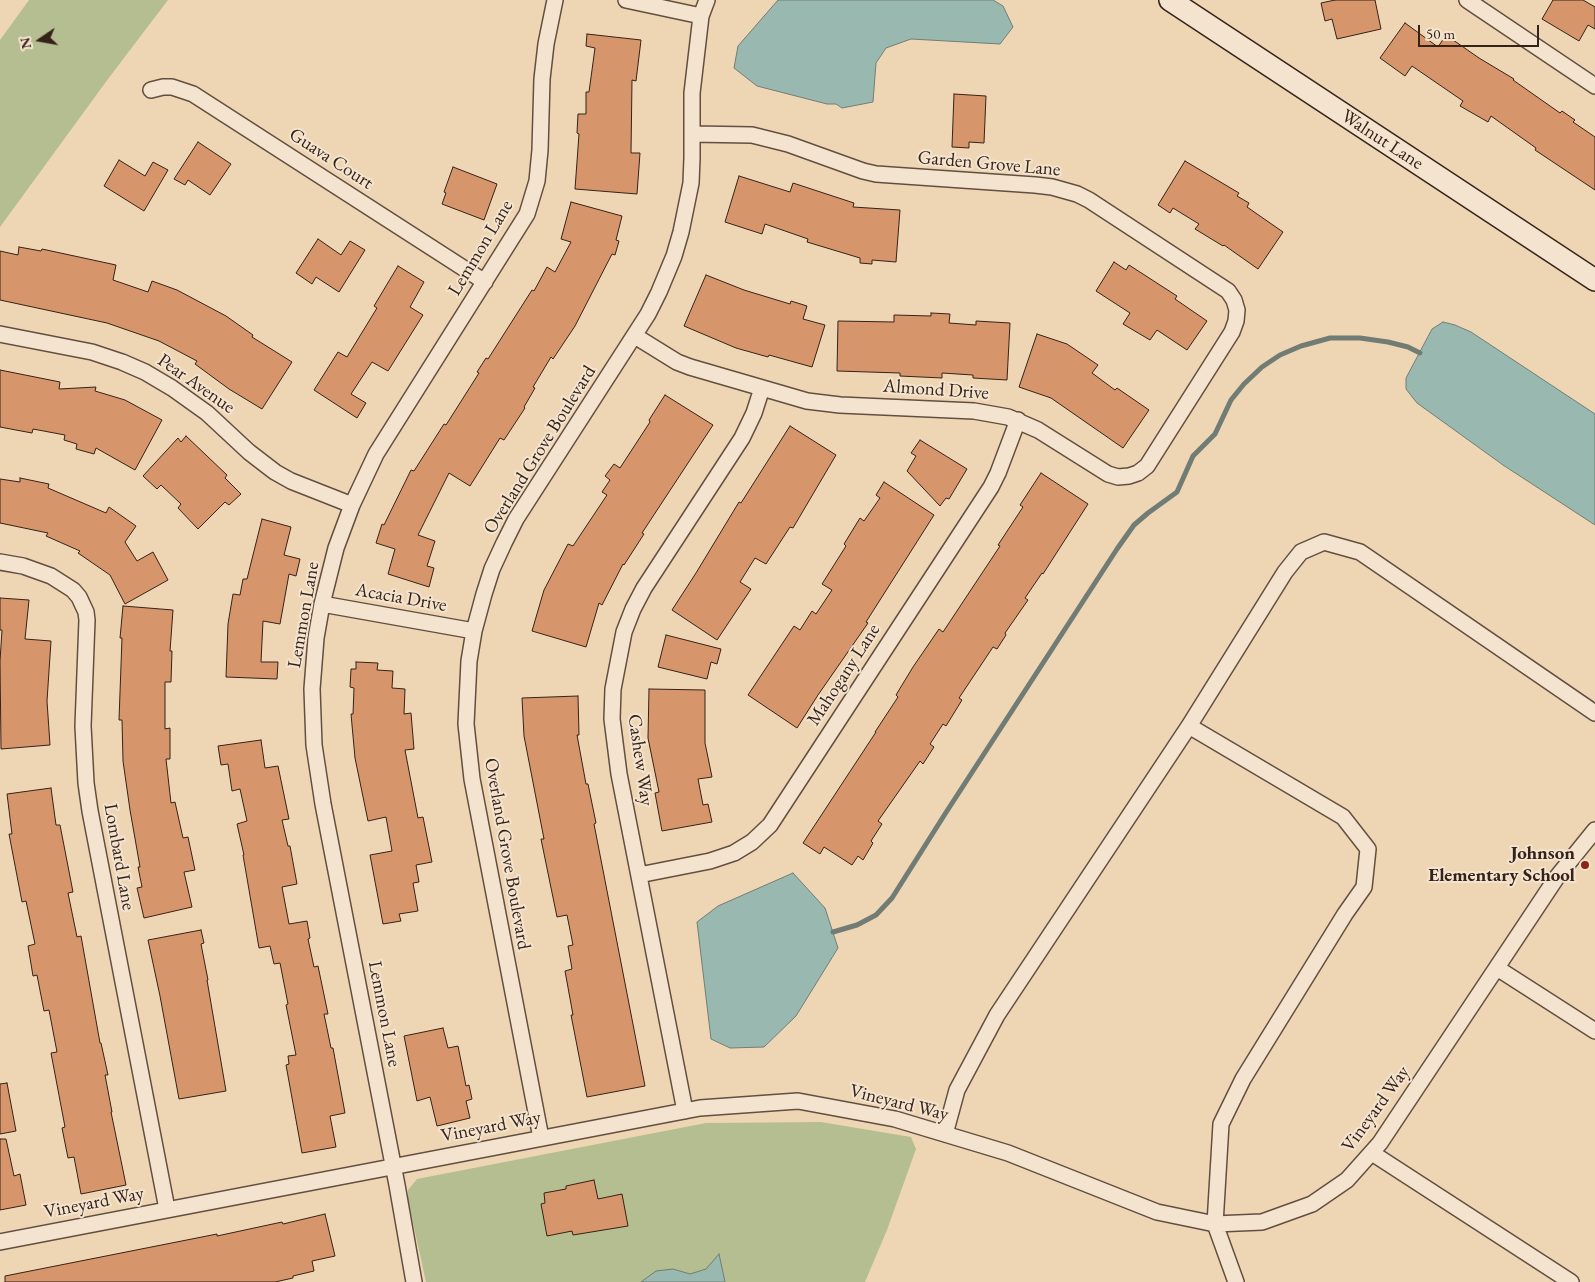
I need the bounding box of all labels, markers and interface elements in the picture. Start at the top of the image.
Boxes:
north arrow [15,15,65,65]
scale bar [1420,15,1541,47]
text: 50 m [1426,24,1455,43]
text: N [15,36,35,51]
street label: Walnut Lane [1337,105,1427,175]
street label: Guava Court [285,123,377,195]
street label: Garden Grove Lane [917,146,1061,182]
street label: Lemmon Lane [444,196,518,300]
street label: Pear Avenue [153,349,239,419]
street label: Overland Grove Boulevard [479,362,601,538]
street label: Almond Drive [882,375,990,405]
street label: Lemmon Lane [283,560,325,670]
street label: Acacia Drive [353,579,449,617]
street label: Mahogany Lane [803,620,885,730]
street label: Cashew Way [622,713,658,807]
street label: Overland Grove Boulevard [479,756,535,952]
street label: Lombard Lane [98,802,140,912]
place label: Johnson Elementary School [1428,843,1575,887]
marker: Johnson Elementary School [1579,859,1591,871]
street label: Lemmon Lane [363,959,405,1069]
street label: Vineyard Way [1337,1061,1415,1157]
street label: Vineyard Way [847,1080,951,1126]
street label: Vineyard Way [439,1106,543,1148]
street label: Vineyard Way [42,1182,146,1224]

